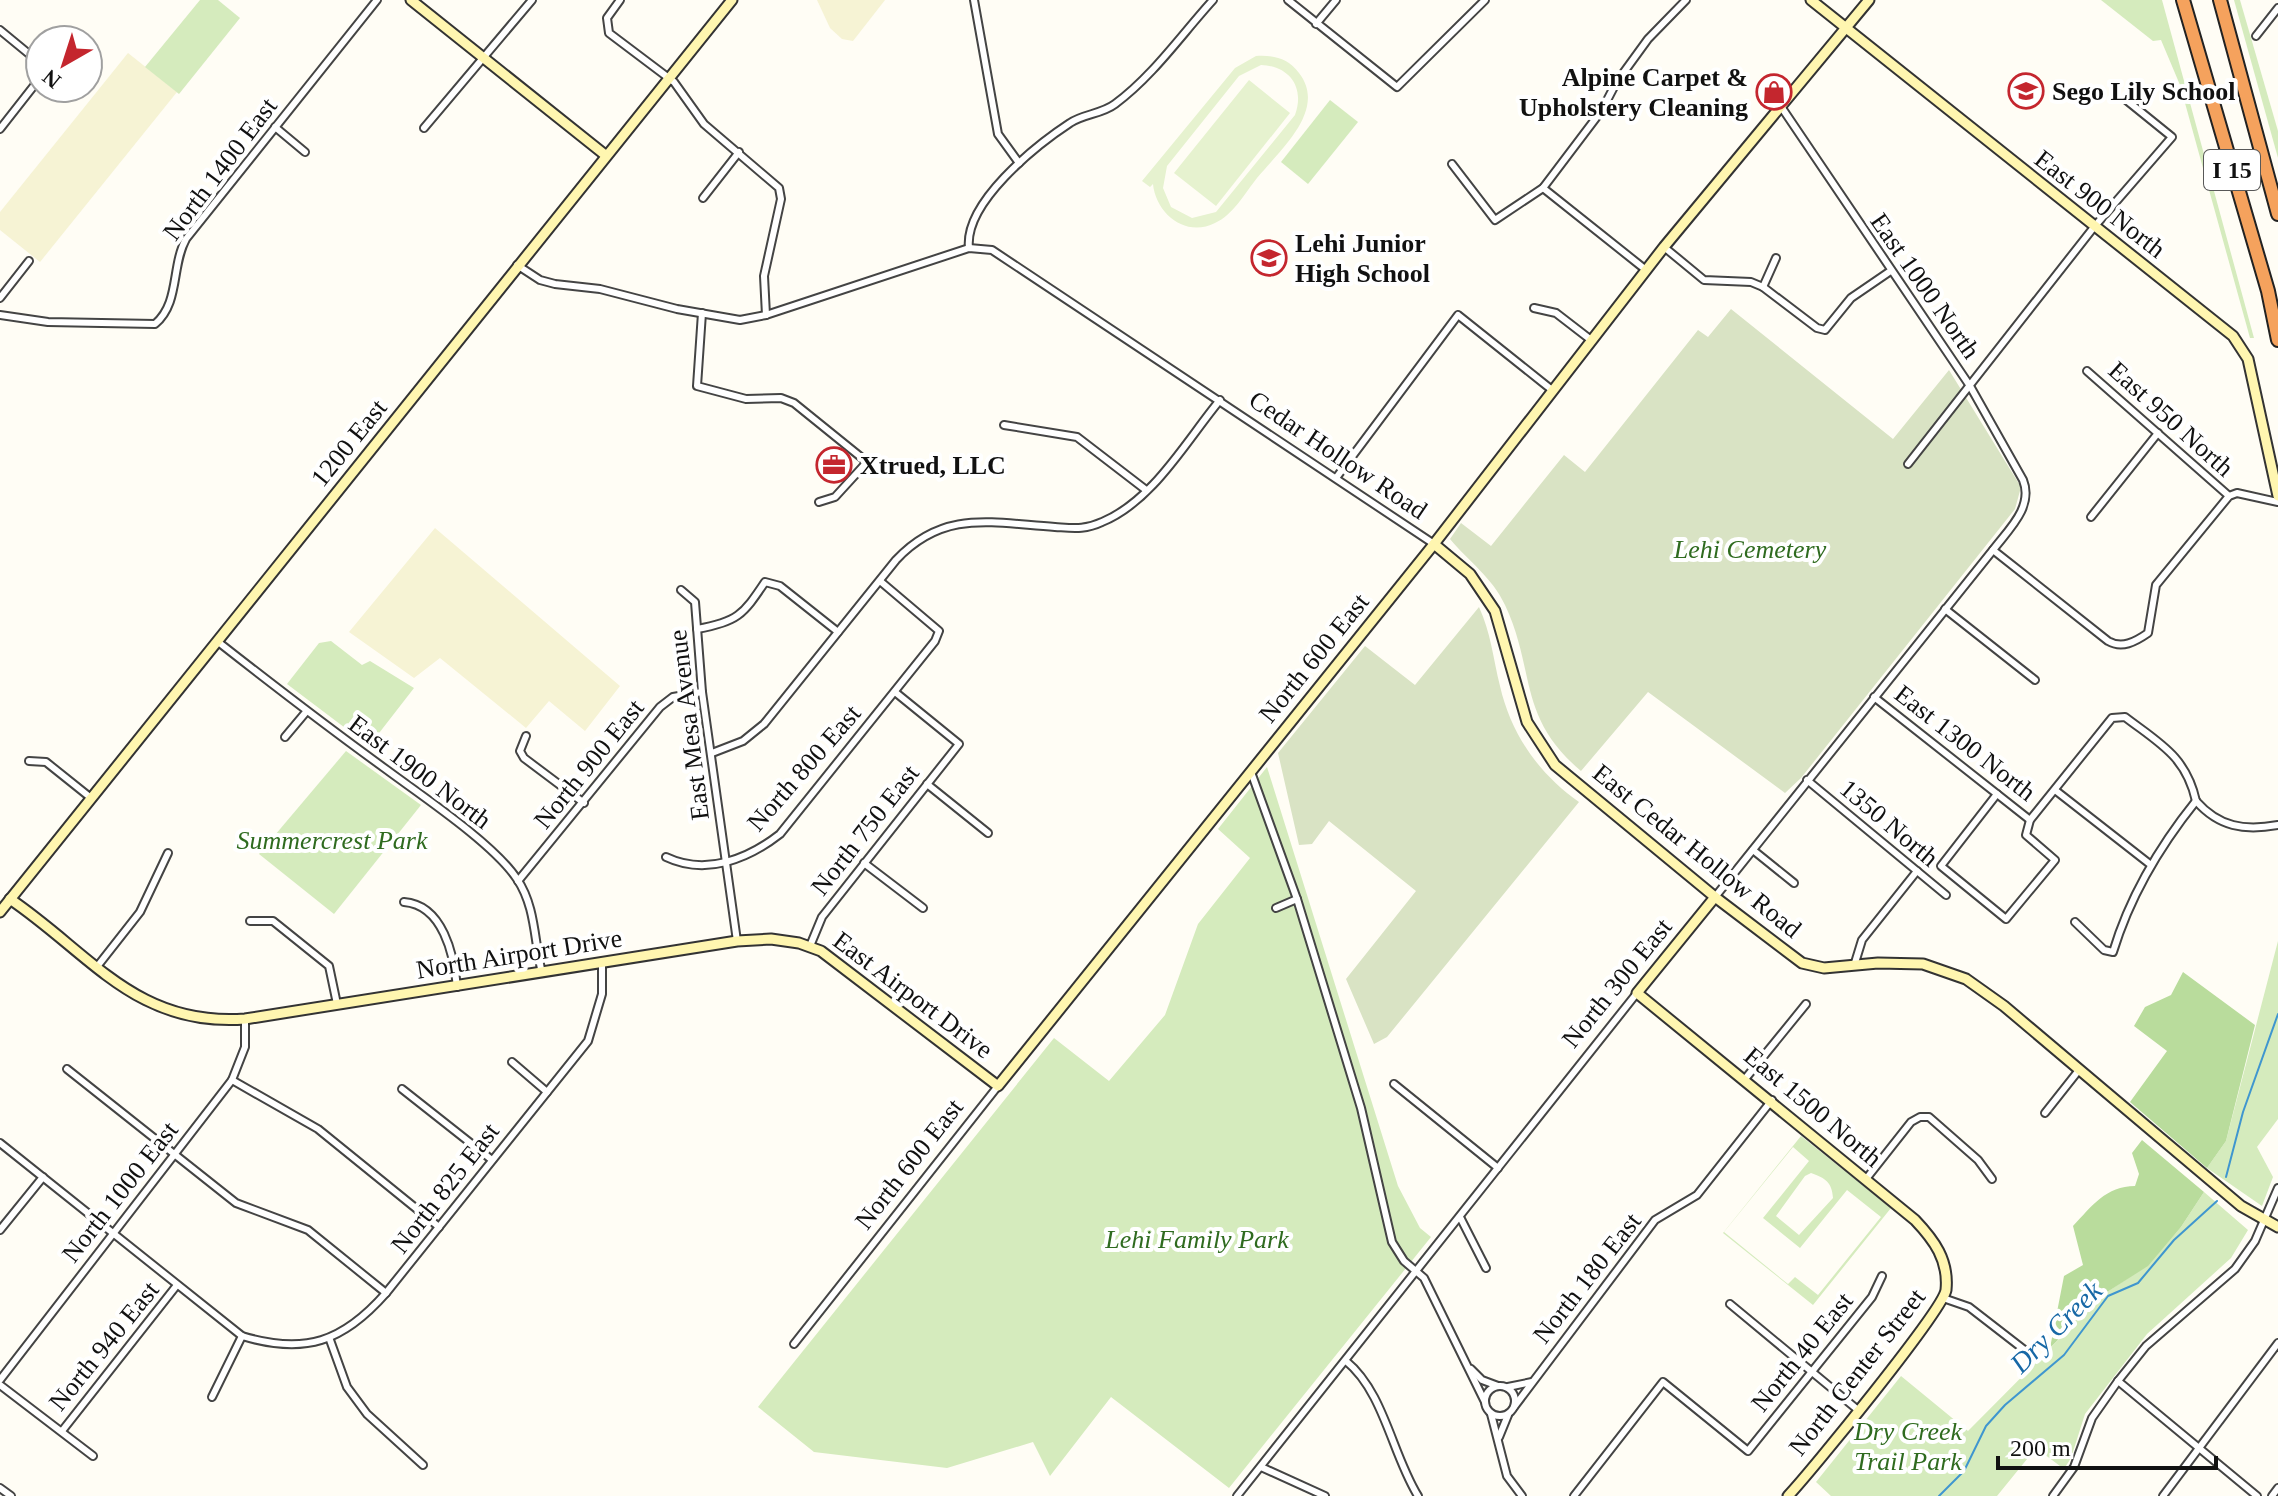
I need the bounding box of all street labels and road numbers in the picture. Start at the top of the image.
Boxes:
street label: North 1400 East [157,92,283,246]
street label: East 900 North [2029,144,2171,264]
road number: I 15 [2204,150,2260,190]
street label: East 1000 North [1864,208,1986,364]
street label: East 950 North [2103,356,2239,482]
street label: Cedar Hollow Road [1244,385,1432,525]
street label: 1200 East [305,393,393,492]
street label: North 600 East [1253,587,1375,728]
street label: East Mesa Avenue [663,628,715,822]
street label: East 1300 North [1889,679,2041,807]
street label: North 900 East [528,693,650,834]
street label: North 800 East [741,698,867,837]
street label: East 1900 North [343,709,497,835]
street label: North 750 East [805,758,925,901]
street label: East Cedar Hollow Road [1587,758,1807,944]
street label: 1350 North [1834,774,1944,872]
street label: North 300 East [1556,912,1678,1053]
street label: North Airport Drive [414,923,624,985]
street label: East Airport Drive [828,926,998,1064]
street label: East 1500 North [1738,1041,1888,1173]
street label: North 600 East [849,1092,969,1235]
street label: North 1000 East [56,1115,184,1268]
street label: North 825 East [385,1116,505,1259]
street label: North 180 East [1527,1206,1647,1349]
street label: North 940 East [43,1275,165,1416]
street label: North Center Street [1783,1282,1932,1461]
street label: North 40 East [1745,1286,1859,1417]

